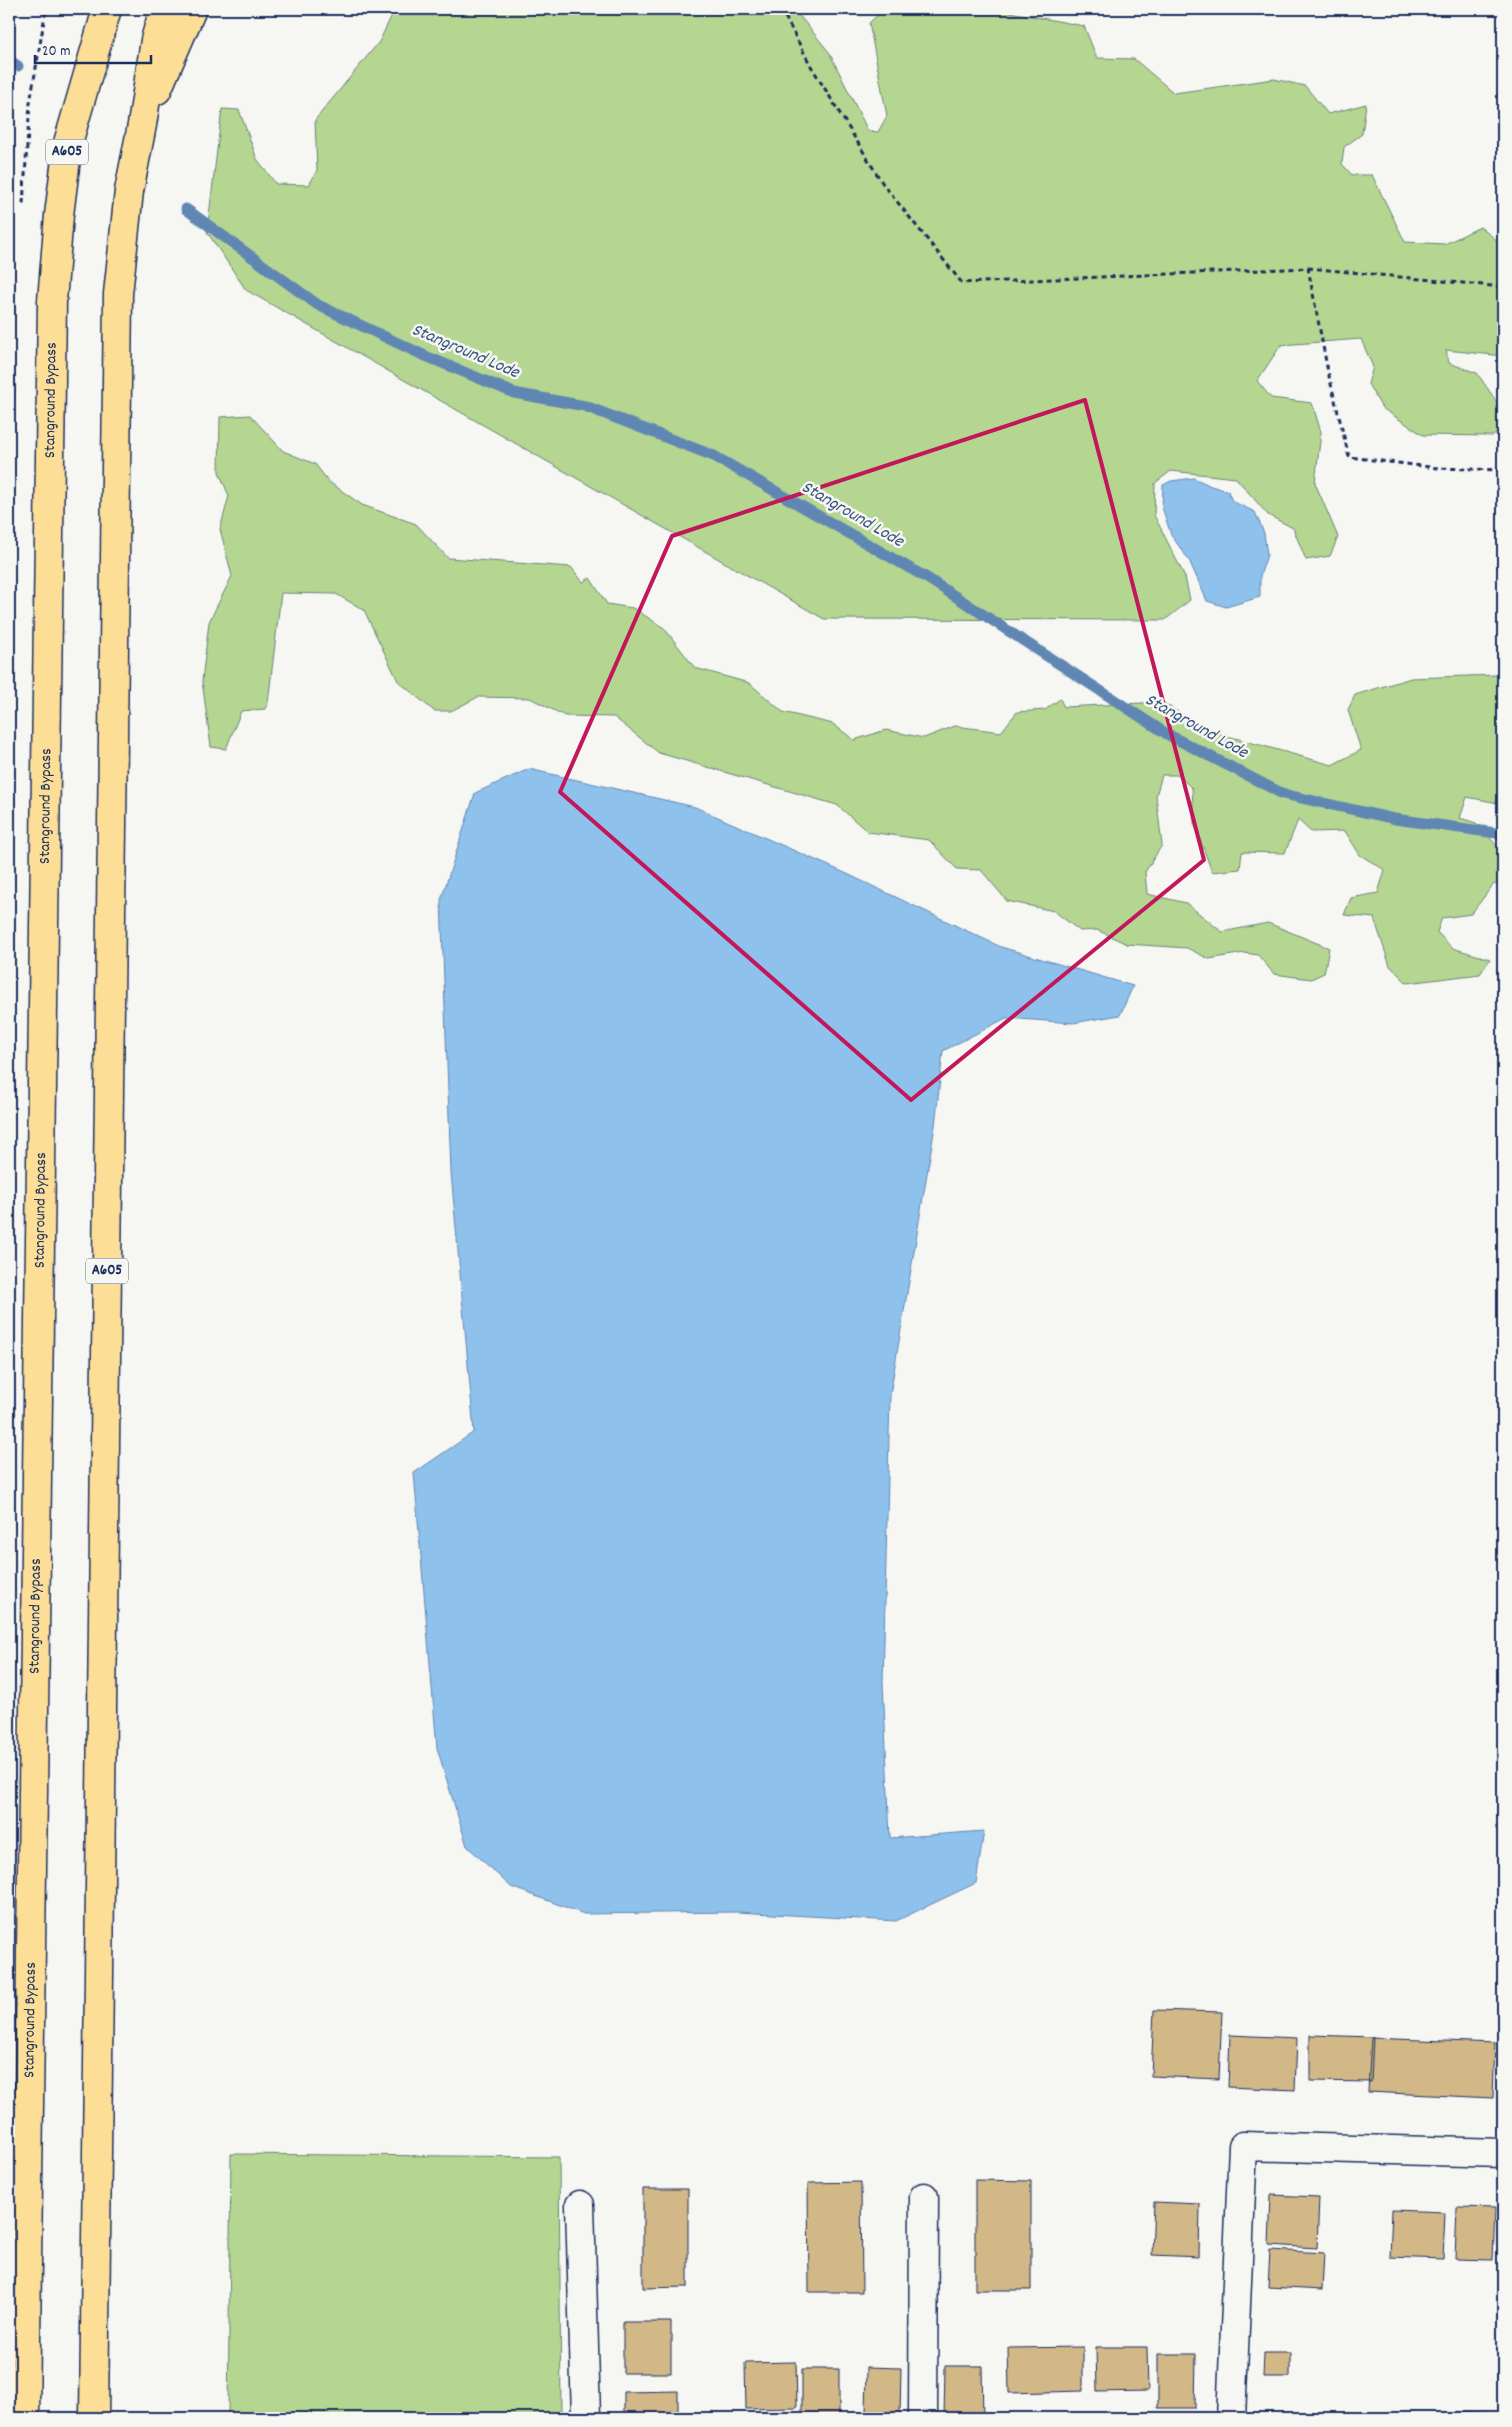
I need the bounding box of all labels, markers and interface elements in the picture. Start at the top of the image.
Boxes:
scale bar [35,32,151,64]
text: 20 m [42,41,70,63]
road number: A605 [46,140,88,164]
water label: Stanground Lode [408,318,523,386]
street label: Stanground Bypass [38,342,63,458]
water label: Stanground Lode [796,476,909,555]
water label: Stanground Lode [1140,688,1253,766]
street label: Stanground Bypass [33,748,58,864]
street label: Stanground Bypass [28,1152,53,1268]
road number: A605 [86,1258,128,1284]
street label: Stanground Bypass [23,1558,47,1674]
street label: Stanground Bypass [18,1962,42,2078]

